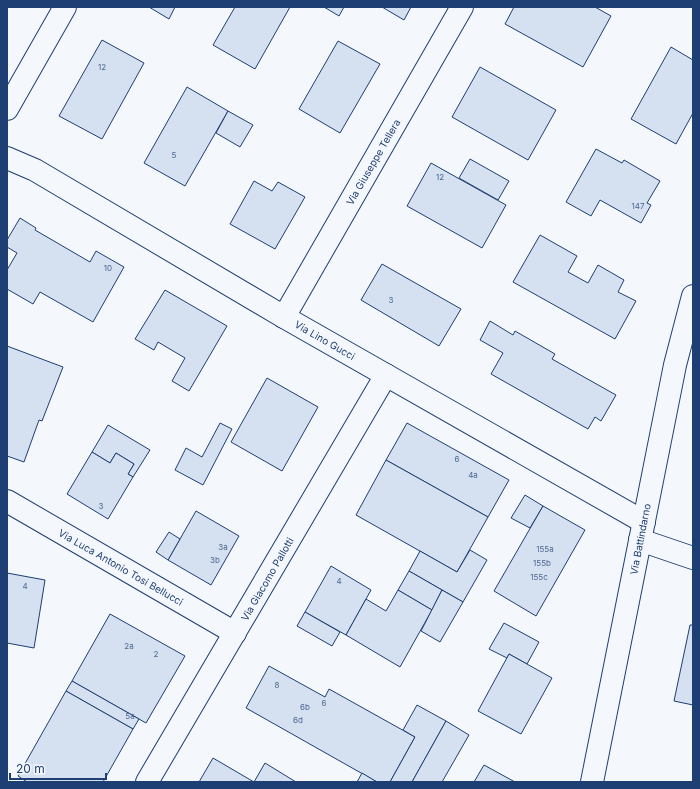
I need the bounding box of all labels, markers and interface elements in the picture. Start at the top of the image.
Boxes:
house number: 12 [98,62,106,72]
street label: Via Giuseppe Tellera [344,117,402,207]
house number: 5 [172,150,177,160]
house number: 12 [436,172,444,182]
house number: 147 [632,201,645,211]
house number: 10 [104,263,112,273]
house number: 3 [389,295,394,305]
street label: Via Lino Gucci [293,318,357,362]
house number: 6 [455,454,460,464]
house number: 4a [468,470,478,480]
house number: 3 [99,501,104,511]
street label: Via Battindarno [627,502,653,576]
street label: Via Luca Antonio Tosi Bellucci [57,526,185,608]
street label: Via Giacomo Pallotti [238,535,296,623]
house number: 3a [218,542,228,552]
house number: 155a [536,544,554,554]
house number: 3b [210,555,220,565]
house number: 155b [533,558,551,568]
house number: 155c [530,572,548,582]
house number: 4 [336,576,342,586]
house number: 4 [22,581,28,591]
house number: 2a [124,641,134,651]
house number: 2 [154,649,159,659]
house number: 8 [275,680,280,690]
house number: 6 [322,698,327,708]
house number: 6b [300,702,310,712]
house number: 5a [125,711,135,721]
house number: 6d [293,715,303,725]
scale bar [10,755,106,781]
text: 20 m [16,761,45,776]

